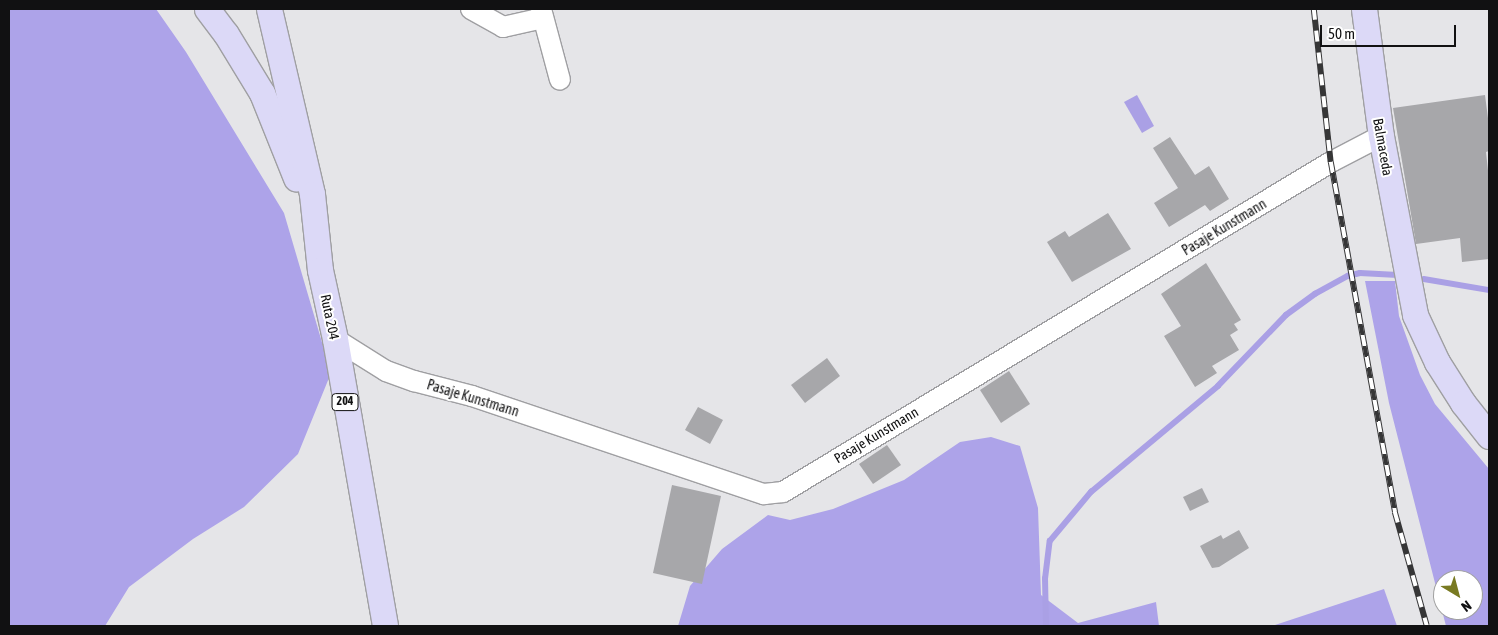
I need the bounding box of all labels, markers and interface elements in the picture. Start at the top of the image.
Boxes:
scale bar [1323,15,1459,47]
text: 50 m [1328,25,1355,42]
street label: Balmaceda [1370,117,1396,177]
street label: Pasaje Kunstmann [1179,195,1269,259]
street label: Ruta 204 [317,293,343,341]
street label: Pasaje Kunstmann [425,376,521,420]
road number: 204 [331,392,359,412]
street label: Pasaje Kunstmann [831,403,921,467]
north arrow [1433,570,1483,620]
text: N [1458,597,1475,615]

